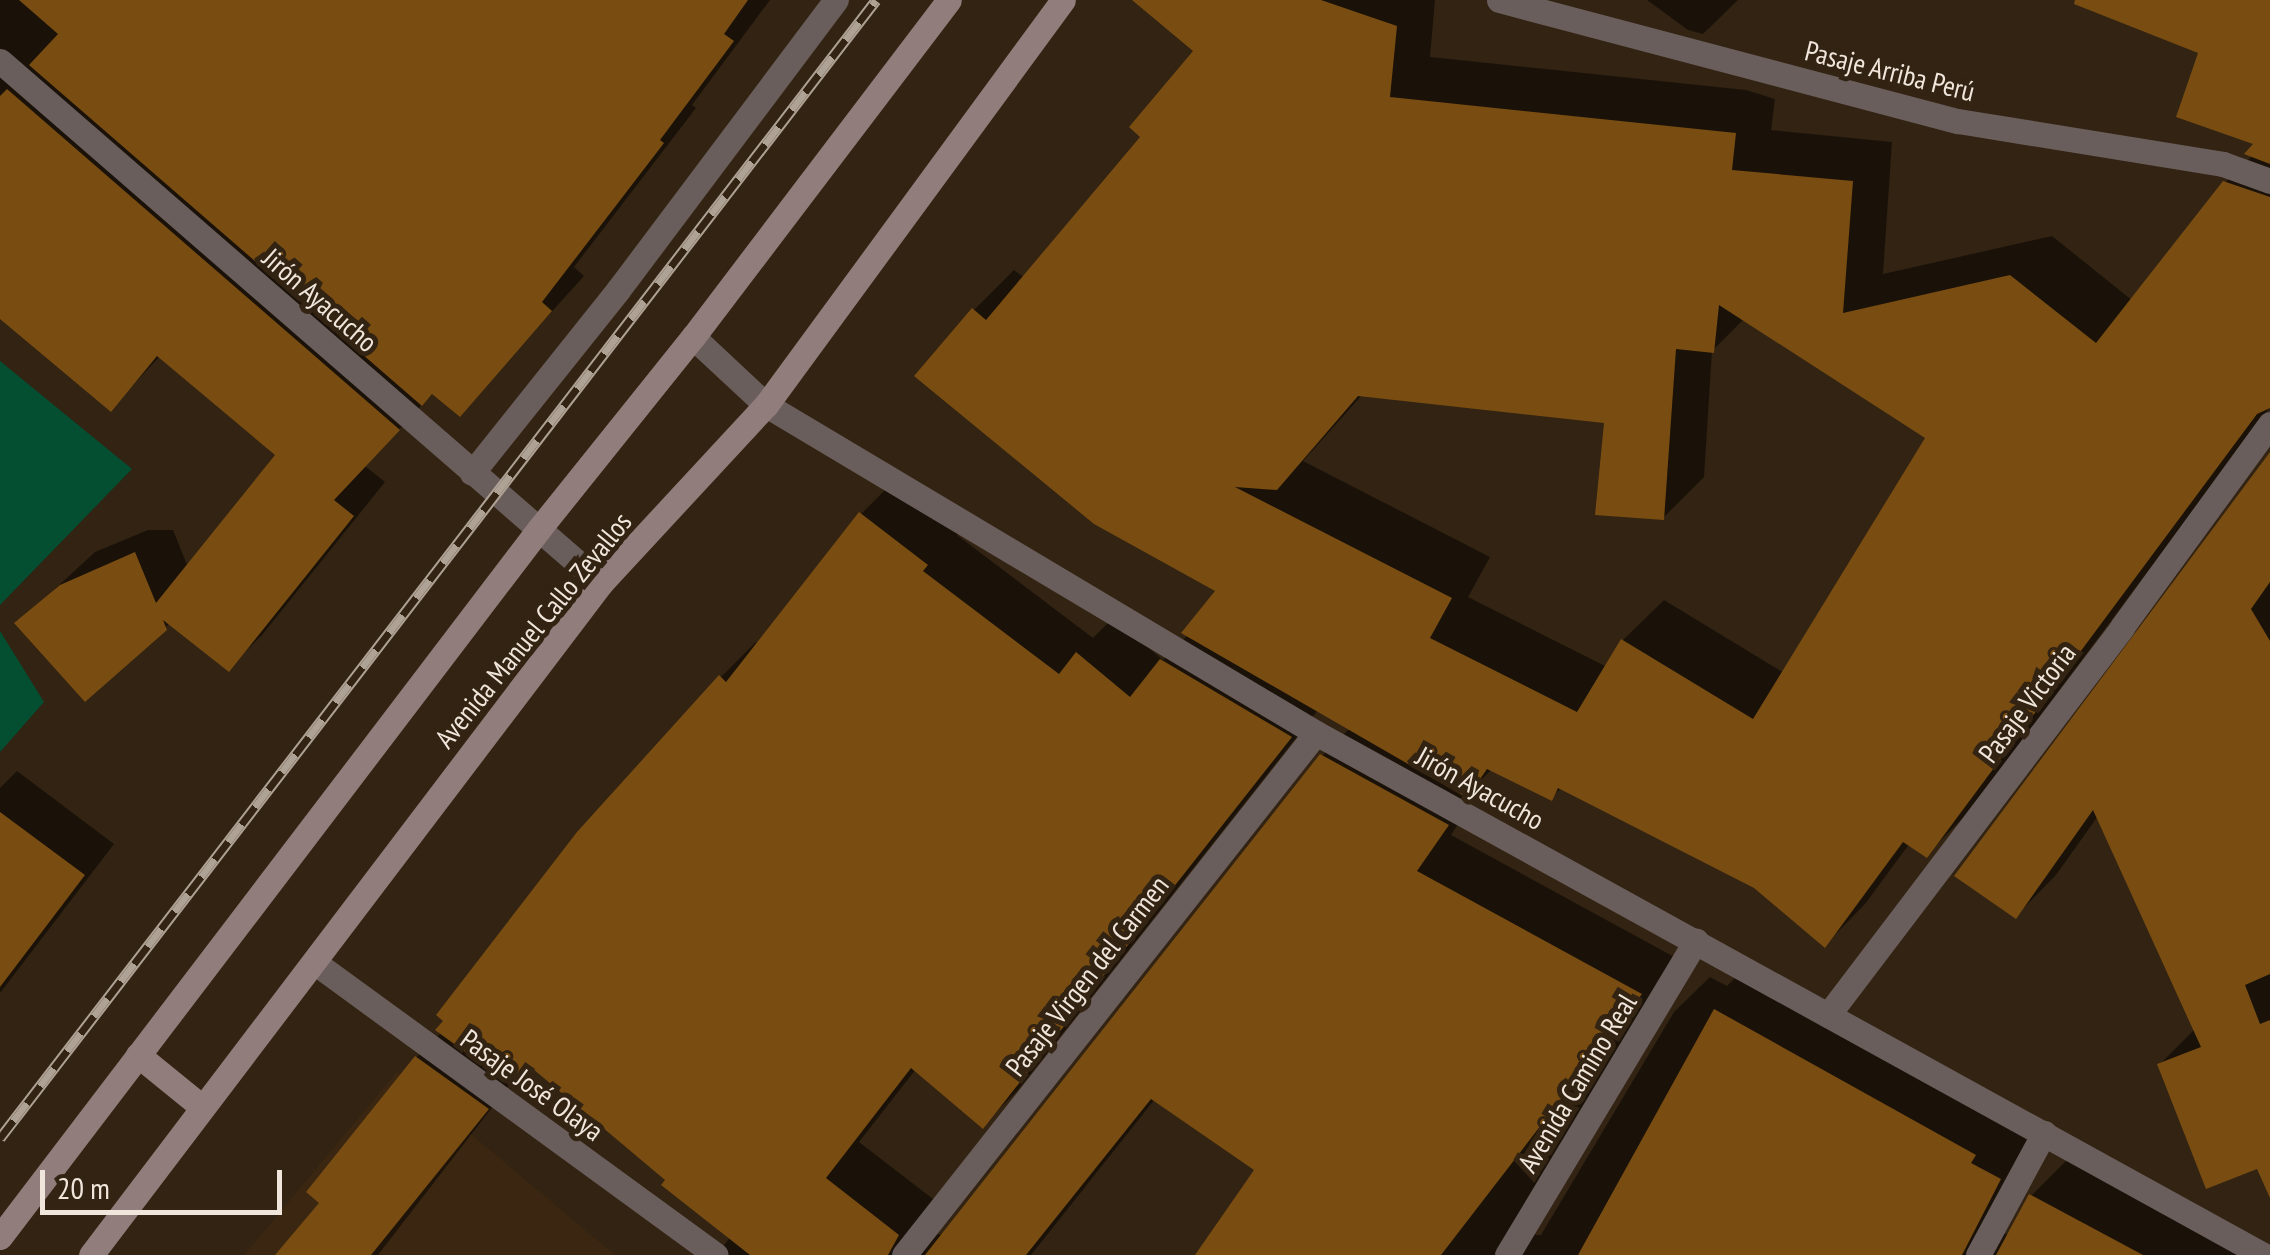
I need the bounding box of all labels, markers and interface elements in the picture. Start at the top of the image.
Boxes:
street label: Pasaje Arriba Perú [1801,34,1979,108]
street label: Jirón Ayacucho [256,241,384,359]
street label: Avenida Manuel Callo Zevallos [428,505,638,755]
street label: Pasaje Victoria [1971,637,2083,769]
street label: Jirón Ayacucho [1410,739,1550,837]
street label: Pasaje Virgen del Carmen [998,869,1176,1083]
street label: Avenida Camino Real [1510,988,1644,1178]
street label: Pasaje José Olaya [454,1022,610,1148]
scale bar [45,1150,288,1212]
text: 20 m [57,1168,110,1207]

